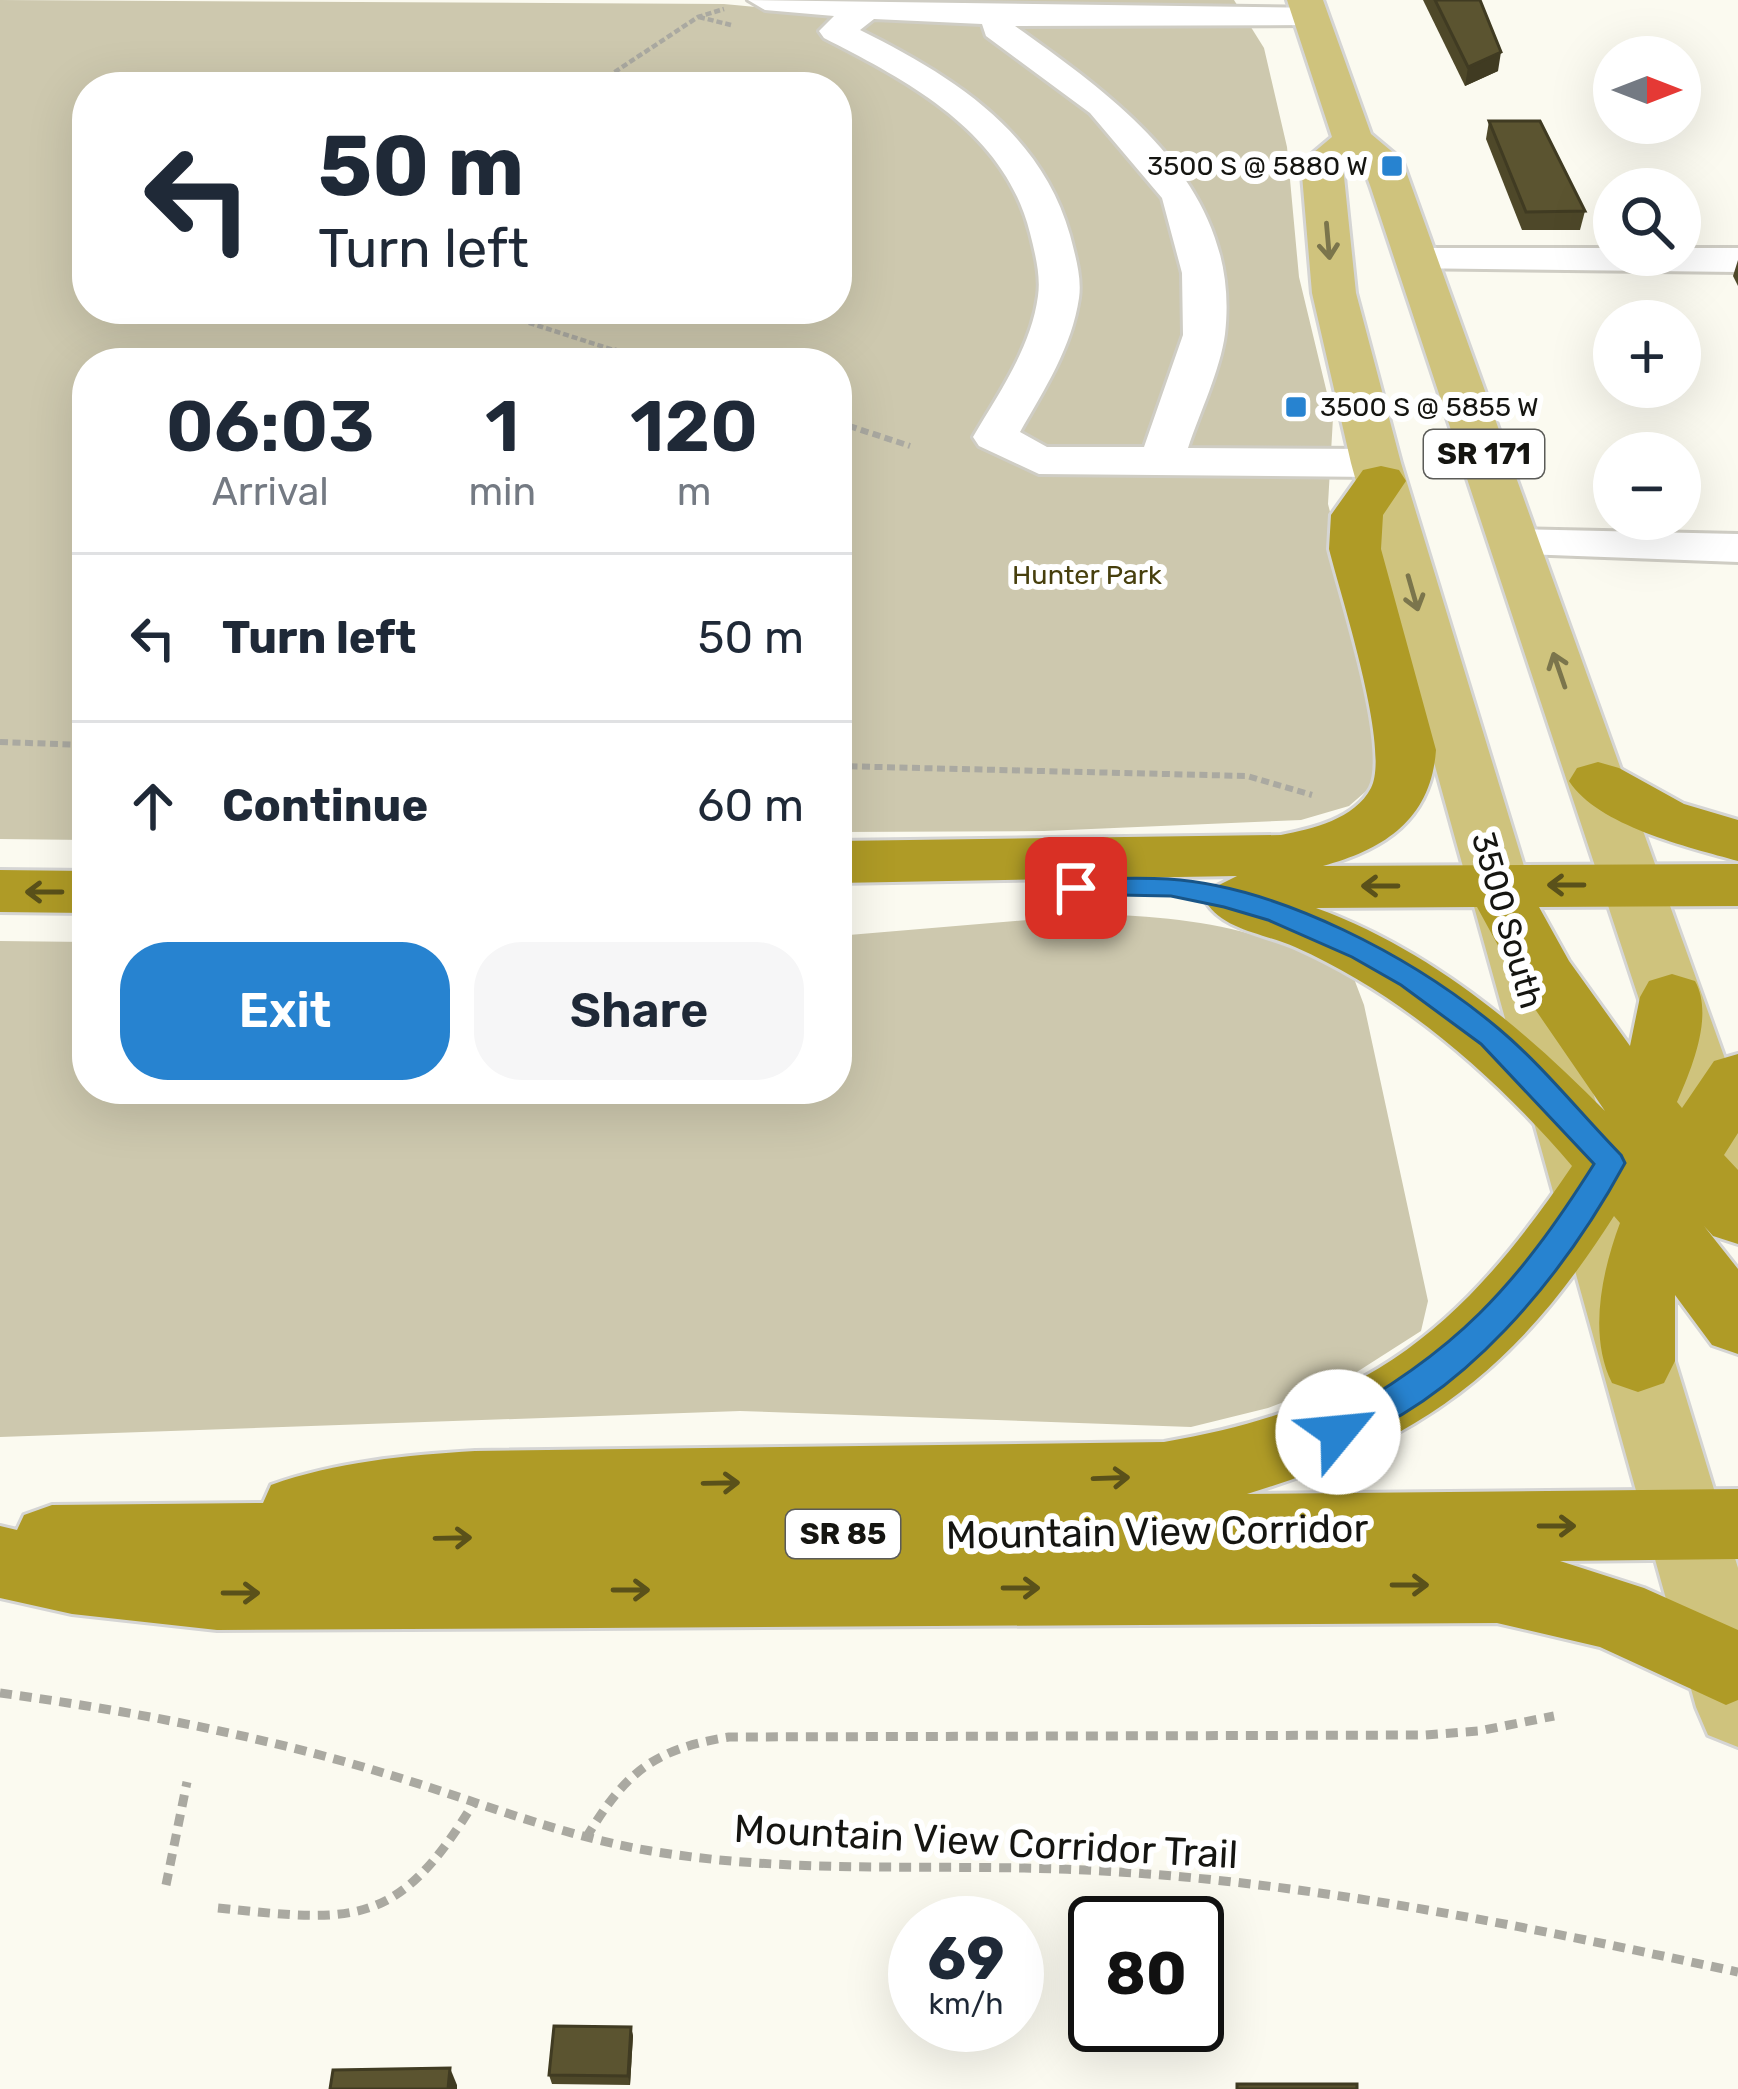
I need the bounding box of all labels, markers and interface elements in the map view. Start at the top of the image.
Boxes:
north arrow [1593,36,1701,144]
map controls [1593,36,1701,540]
text: 50 m [318,116,524,216]
icon: left [120,120,276,276]
place label: 3500 S @ 5880 W [1147,150,1368,182]
marker: 3500 S @ 5880 W [1379,153,1405,179]
button: search [1593,168,1701,276]
text: Turn left [318,217,529,281]
one-way arrow [1317,220,1340,259]
button: + [1593,300,1701,408]
text: 06:03 [166,384,375,469]
text: 1 [485,384,520,469]
text: 120 [630,384,758,469]
place label: 3500 S @ 5855 W [1320,391,1539,423]
marker: 3500 S @ 5855 W [1283,394,1309,420]
road number: SR 171 [1424,430,1544,478]
button: − [1593,432,1701,540]
text: Arrival [212,469,329,515]
text: min [468,469,536,515]
text: m [677,469,711,515]
park label: Hunter Park [1012,559,1162,591]
one-way arrow [1404,573,1426,611]
icon: left [120,605,186,671]
text: Turn left [222,611,416,664]
text: 50 m [698,611,804,664]
one-way arrow [1547,653,1568,690]
icon: ahead [120,773,186,839]
text: Continue [222,779,428,832]
text: 60 m [697,779,804,832]
street label: 3500 South [1464,827,1551,1013]
pin [1025,837,1127,939]
icon: arrive [1043,855,1109,921]
one-way arrow [1547,874,1586,896]
one-way arrow [1361,875,1400,897]
one-way arrow [25,881,64,903]
button: Exit [120,942,450,1080]
button: Share [474,942,804,1080]
position arrow [1275,1369,1401,1495]
one-way arrow [1091,1467,1130,1490]
one-way arrow [701,1471,740,1494]
street label: Mountain View Corridor [945,1505,1369,1559]
road number: SR 85 [786,1510,900,1558]
one-way arrow [1537,1515,1576,1537]
one-way arrow [433,1527,472,1549]
one-way arrow [1390,1574,1429,1596]
one-way arrow [1001,1576,1040,1599]
one-way arrow [611,1579,650,1601]
one-way arrow [221,1582,260,1604]
street label: Mountain View Corridor Trail [733,1806,1239,1878]
speed limit sign: 80 [1068,1896,1224,2052]
text: 69 [927,1923,1005,1994]
text: km/h [929,1986,1003,2022]

